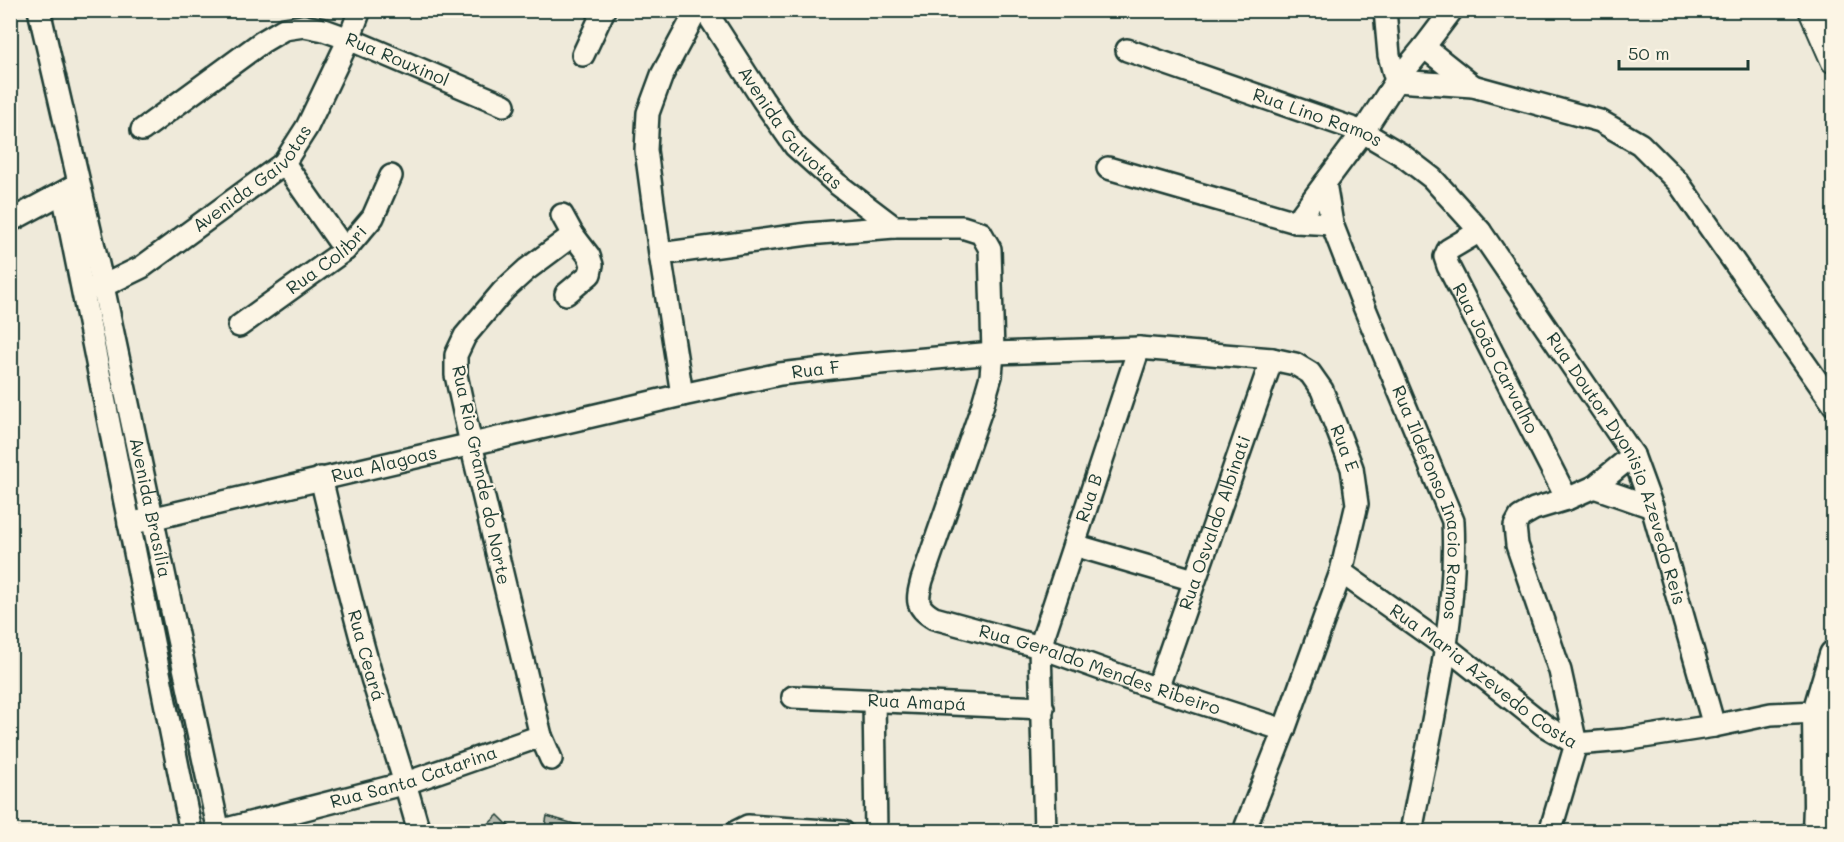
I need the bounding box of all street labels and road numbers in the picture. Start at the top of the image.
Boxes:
street label: Rua Rouxinol [342,26,453,91]
street label: Avenida Gaivotas [733,61,847,194]
street label: Rua Lino Ramos [1250,82,1387,152]
street label: Avenida Gaivotas [187,120,316,237]
street label: Rua Colibri [281,220,372,299]
street label: Rua João Carvalho [1448,279,1545,437]
street label: Rua Doutor Dyonisio Azevedo Reis [1542,327,1692,607]
street label: Rua F [790,354,841,384]
street label: Rua Rio Grande do Norte [447,363,517,587]
street label: Rua Ildefonso Inacio Ramos [1387,382,1467,621]
street label: Rua E [1325,421,1365,475]
street label: Rua Osvaldo Albinati [1173,432,1255,613]
street label: Avenida Brasília [125,435,178,580]
street label: Rua Alagoas [329,440,439,487]
street label: Rua B [1069,470,1108,525]
street label: Rua Maria Azevedo Costa [1385,598,1583,754]
street label: Rua Ceará [343,607,391,704]
street label: Rua Geraldo Mendes Ribeiro [976,618,1224,720]
street label: Rua Amapá [867,687,967,716]
street label: Rua Santa Catarina [327,739,500,813]

